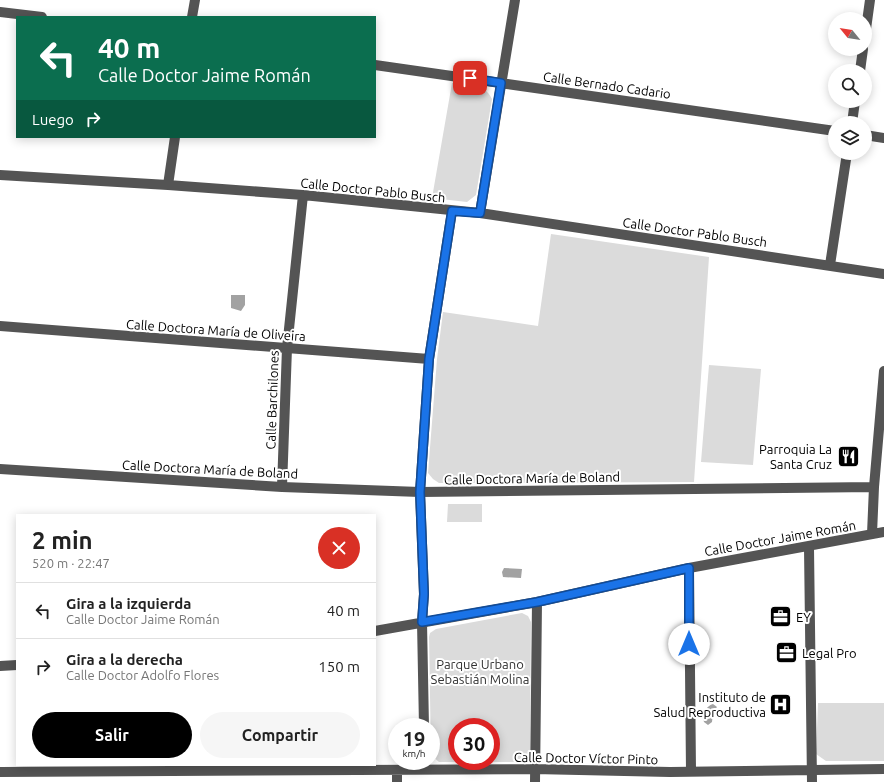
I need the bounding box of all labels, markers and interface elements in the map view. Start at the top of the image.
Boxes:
north arrow [828,12,872,56]
map controls [828,12,872,160]
icon: left [32,32,84,84]
text: 40 m [98,32,160,63]
pin [453,61,487,95]
button: search [828,64,872,108]
text: Calle Doctor Jaime Román [98,65,311,85]
icon: arrive [459,67,481,89]
street label: Calle Bernado Cadario [542,69,672,101]
icon: right [82,108,104,130]
text: Luego [32,111,74,128]
button: layers [828,116,872,160]
street label: Calle Doctor Pablo Busch [300,175,446,205]
street label: Calle Doctor Pablo Busch [622,215,768,249]
street label: Calle Doctora María de Oliveira [126,317,306,343]
street label: Calle Barchilones [263,350,281,450]
place label: Parroquia La Santa Cruz [759,442,832,471]
restaurant icon: Parroquia La Santa Cruz [835,443,861,469]
street label: Calle Doctora María de Boland [122,457,298,481]
street label: Calle Doctora María de Boland [444,469,620,487]
street label: Calle Doctor Jaime Román [703,518,857,558]
text: 2 min [32,527,93,554]
button: close [318,527,360,569]
text: 520 m · 22:47 [32,556,110,570]
text: Gira a la izquierda [66,595,192,612]
icon: left [32,600,54,622]
text: 40 m [327,602,360,619]
office icon: EY [767,604,793,630]
place label: EY [796,610,811,624]
text: Calle Doctor Jaime Román [66,612,220,626]
position arrow [668,623,710,665]
office icon: Legal Pro [774,640,800,666]
place label: Legal Pro [802,646,857,660]
text: Gira a la derecha [66,651,183,668]
icon: right [32,656,54,678]
park label: Parque Urbano Sebastián Molina [431,657,529,686]
text: 150 m [318,658,360,675]
text: Calle Doctor Adolfo Flores [66,668,219,682]
place label: Instituto de Salud Reproductiva [653,690,766,719]
hospital icon: Instituto de Salud Reproductiva [768,691,794,717]
button: Salir [32,712,192,758]
button: Compartir [200,712,360,758]
speed limit sign: 30 [448,718,500,770]
text: 19 [403,727,425,750]
text: km/h [402,748,426,759]
street label: Calle Doctor Víctor Pinto [514,750,658,766]

